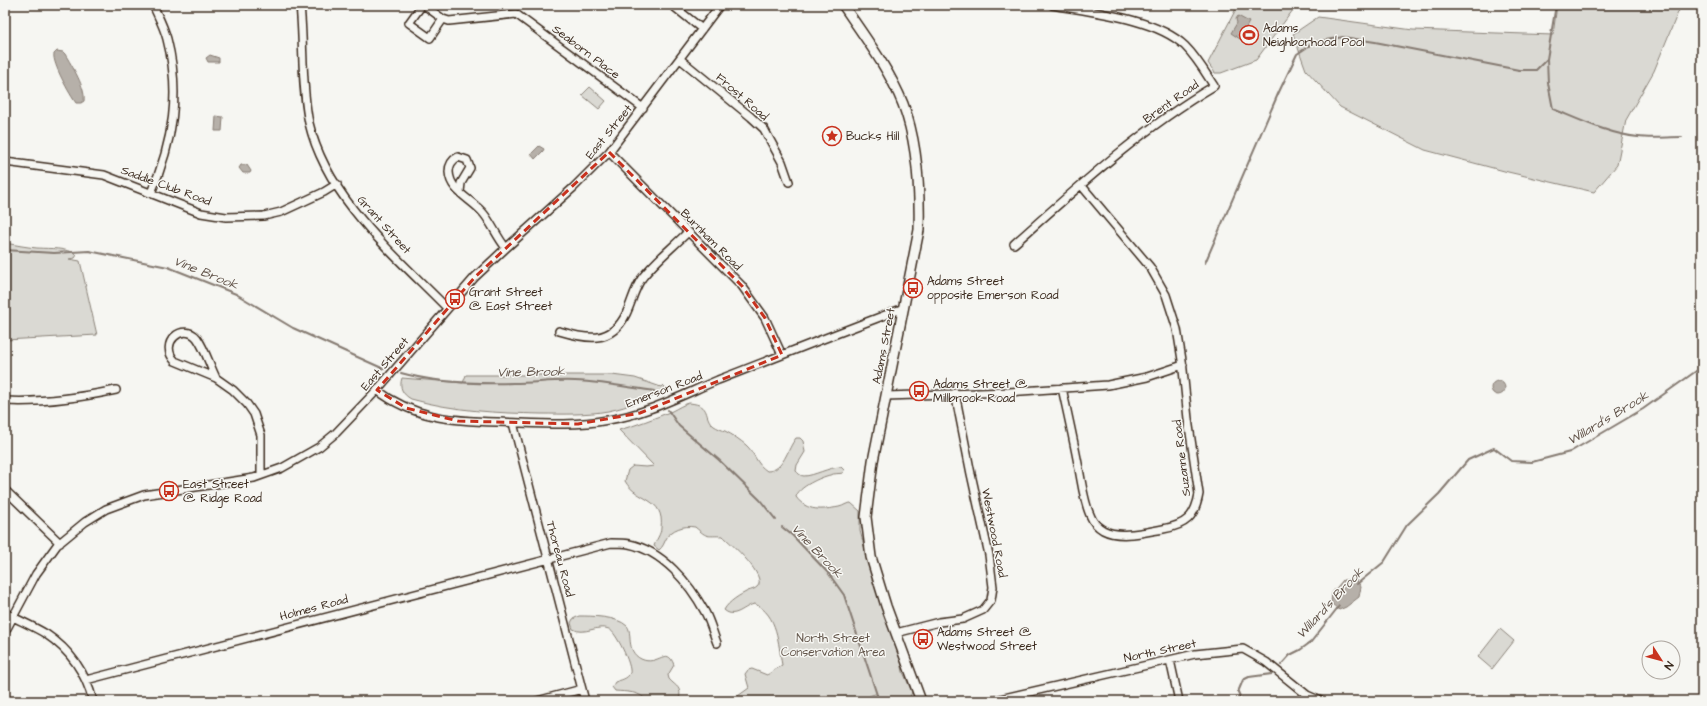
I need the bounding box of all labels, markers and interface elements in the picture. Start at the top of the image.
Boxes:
place label: Adams Neighborhood Pool [1263,20,1365,52]
street label: Seaborn Place [549,21,624,83]
sports icon: Adams Neighborhood Pool [1238,24,1260,46]
street label: Frost Road [712,69,772,125]
street label: Brent Road [1140,76,1202,128]
street label: East Street [582,101,636,163]
place icon: Bucks Hill [821,125,843,147]
place label: Bucks Hill [846,128,899,145]
street label: Saddle Club Road [119,162,213,210]
street label: Grant Street [353,192,415,258]
street label: Burnham Road [676,205,746,275]
water label: Vine Brook [171,252,242,294]
place label: Adams Street opposite Emerson Road [927,273,1059,304]
bus stop icon: Adams Street opposite Emerson Road [902,277,924,299]
place label: Grant Street @ East Street [469,284,552,315]
bus stop icon: Grant Street @ East Street [444,288,466,310]
street label: Adams Street [868,306,900,385]
street label: East Street [357,333,413,394]
water label: Vine Brook [497,362,566,382]
street label: Emerson Road [623,368,705,412]
place label: Adams Street @ Millbrook Road [933,376,1028,407]
bus stop icon: Adams Street @ Millbrook Road [908,380,930,402]
water label: Willard's Brook [1564,386,1653,449]
street label: Suzanne Road [1169,419,1195,497]
place label: East Street @ Ridge Road [183,476,262,508]
bus stop icon: East Street @ Ridge Road [158,480,180,502]
street label: Westwood Road [977,487,1011,579]
street label: Thoreau Road [542,519,578,599]
water label: Vine Brook [787,520,847,583]
water label: Willard's Brook [1292,563,1369,643]
street label: Holmes Road [278,591,350,625]
place label: Adams Street @ Westwood Street [937,624,1037,655]
bus stop icon: Adams Street @ Westwood Street [912,628,934,650]
park label: North Street Conservation Area [781,630,885,661]
street label: North Street [1122,635,1198,667]
north arrow [1641,640,1681,680]
text: N [1661,658,1677,673]

